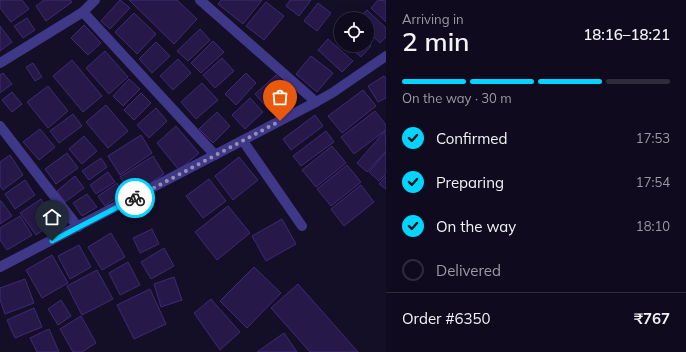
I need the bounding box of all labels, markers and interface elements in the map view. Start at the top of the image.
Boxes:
text: Arriving in [402,11,464,27]
map controls [334,12,374,52]
button: locate [334,12,374,52]
text: 2 min [402,25,470,58]
text: 18:16–18:21 [583,25,670,44]
pin [263,80,297,121]
icon: bag [269,86,291,108]
text: On the way · 30 m [402,90,512,106]
icon: check [402,127,424,149]
text: Confirmed [436,129,507,148]
text: 17:53 [636,130,670,146]
icon: check [402,171,424,193]
text: Preparing [436,173,504,192]
text: 17:54 [636,174,670,190]
courier [115,178,155,218]
icon: bike [124,187,146,209]
pin [35,200,69,241]
icon: home [41,206,63,228]
icon: check [402,215,424,237]
text: On the way [436,217,516,236]
text: 18:10 [636,218,670,234]
text: Delivered [436,261,501,280]
text: Order #6350 [402,309,490,328]
text: ₹767 [634,309,670,328]

